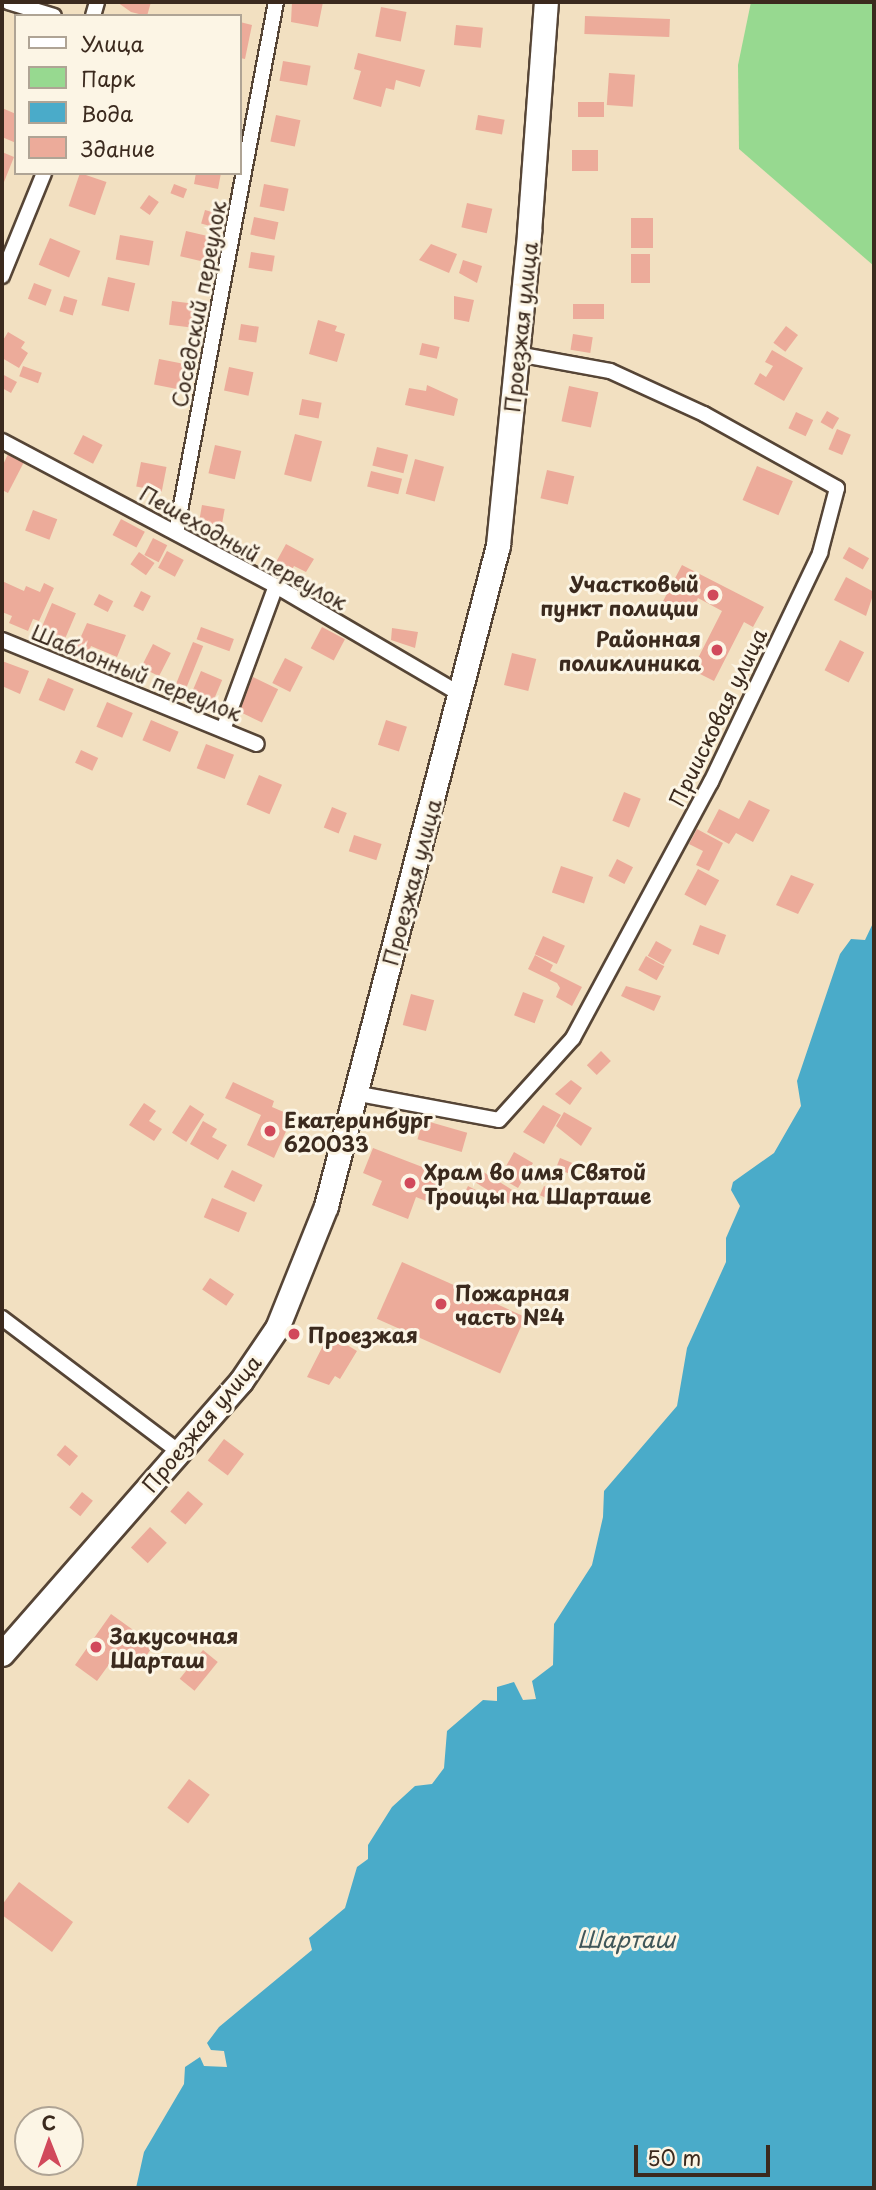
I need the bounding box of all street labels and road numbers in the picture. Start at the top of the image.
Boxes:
street label: Соседский переулок [166,199,230,409]
street label: Проезжая улица [498,240,542,414]
street label: Пешеходный переулок [136,479,352,615]
street label: Шаблонный переулок [28,618,246,726]
street label: Приисковая улица [663,624,771,810]
street label: Проезжая улица [376,795,446,969]
street label: Проезжая улица [136,1349,266,1497]

